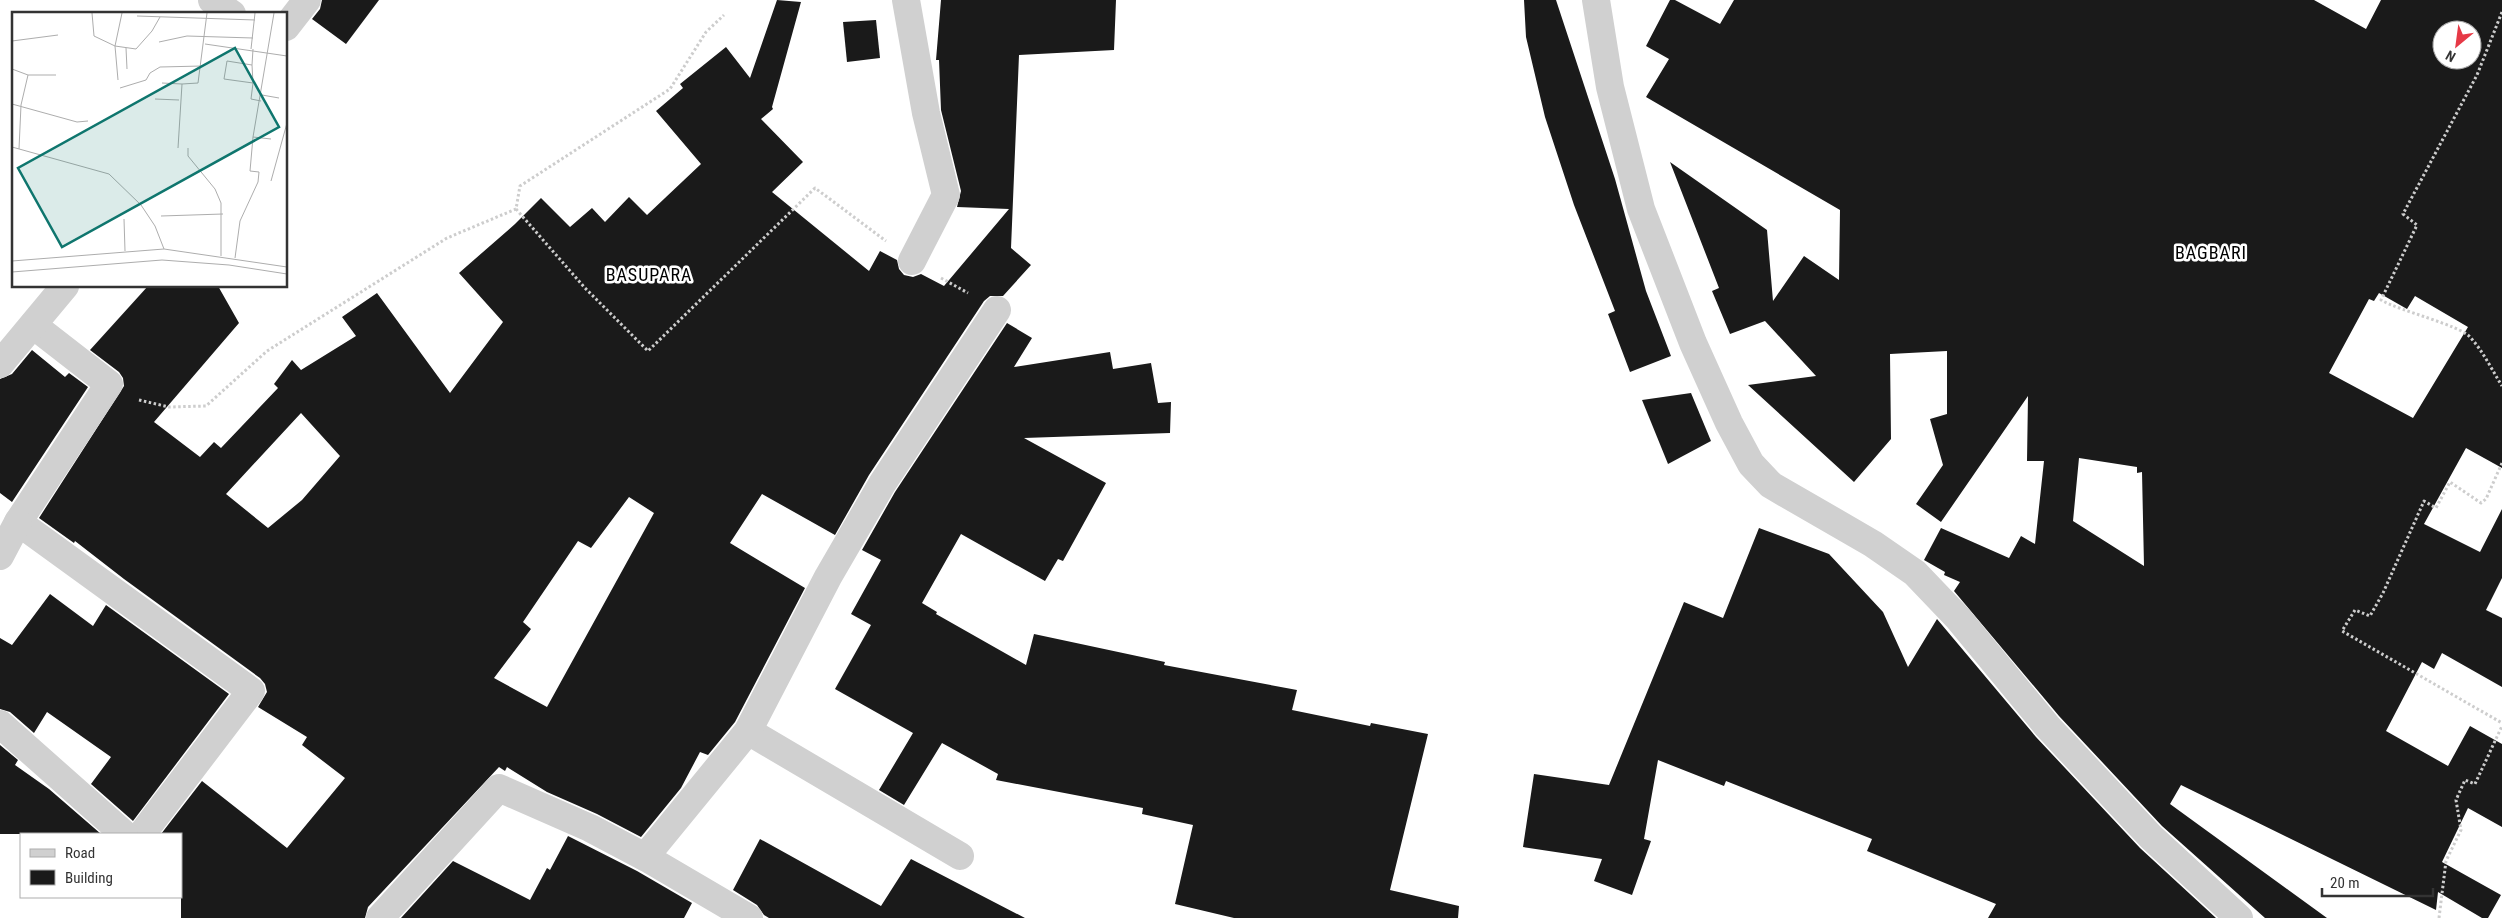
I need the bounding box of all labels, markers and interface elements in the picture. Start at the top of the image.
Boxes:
inset map [12,12,288,288]
north arrow [2432,20,2482,70]
text: N [2443,47,2458,65]
district label: BAGBARI [2175,242,2247,263]
district label: BASUPARA [606,264,692,285]
legend [20,833,182,898]
text: Road [65,844,95,862]
scale bar [2322,866,2433,898]
text: Building [65,869,113,887]
text: 20 m [2330,874,2360,892]

